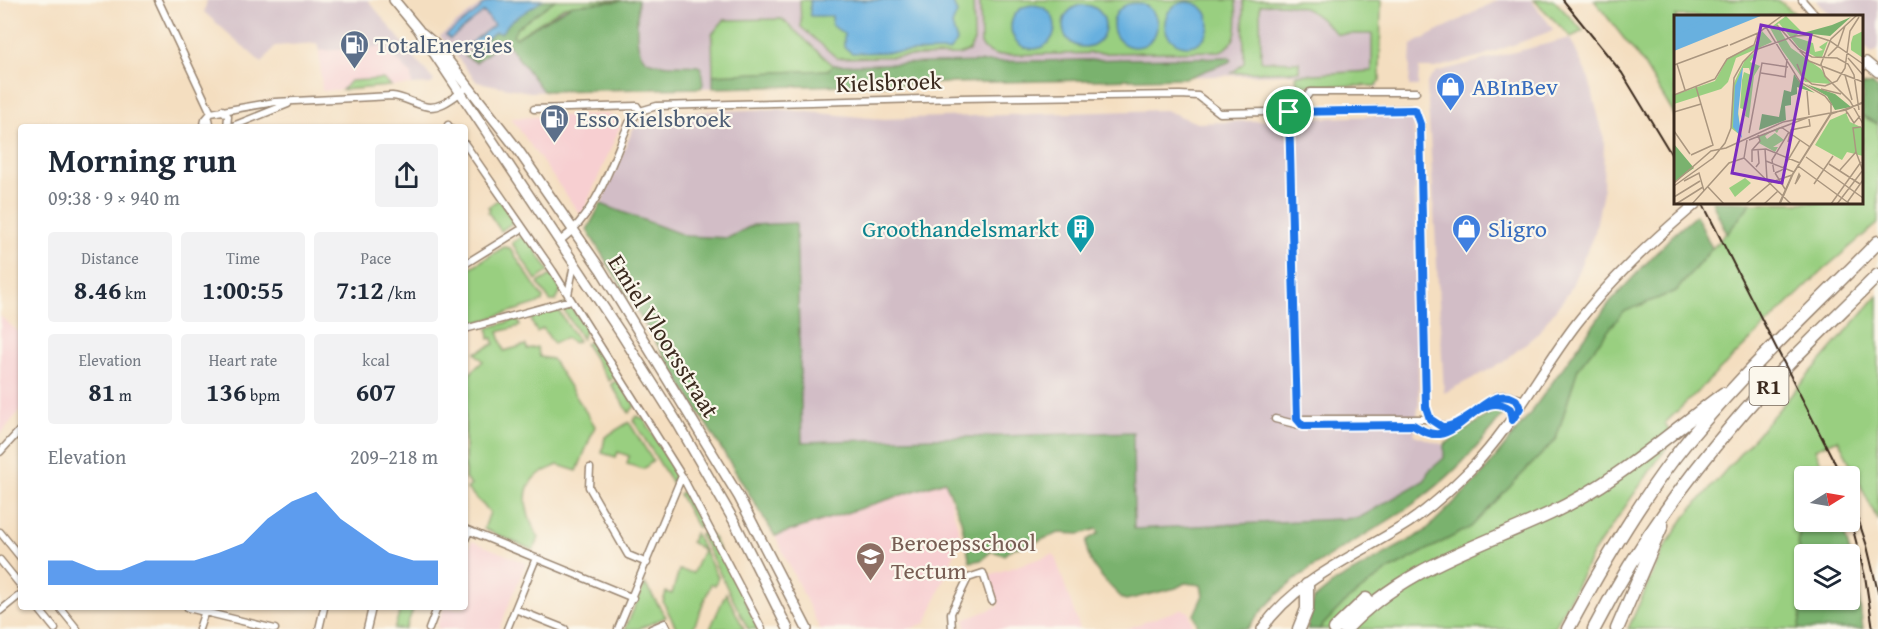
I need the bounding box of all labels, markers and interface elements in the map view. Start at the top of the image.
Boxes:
inset map [1674,15,1863,204]
place label: TotalEnergies [375,27,513,62]
fuel station icon: TotalEnergies [338,28,370,70]
street label: Kielsbroek [835,63,943,101]
place label: ABInBev [1472,69,1558,104]
shop icon: ABInBev [1435,70,1467,112]
pin [1263,86,1314,137]
icon: arrive [1272,95,1305,128]
place label: Esso Kielsbroek [576,101,732,136]
fuel station icon: Esso Kielsbroek [539,102,571,144]
text: Morning run [48,136,237,184]
button: share [375,144,438,207]
text: 09:38 · 9 × 940 m [48,183,180,212]
place label: Groothandelsmarkt [862,211,1060,246]
place label: Sligro [1488,211,1547,246]
building icon: Groothandelsmarkt [1064,212,1096,254]
shop icon: Sligro [1451,212,1483,254]
text: Distance [81,246,139,270]
text: Time [226,246,260,270]
text: Pace [361,246,391,270]
street label: Emiel Vloorsstraat [600,247,729,425]
text: 8.46 [74,270,122,309]
text: 1:00:55 [202,270,284,309]
text: 7:12 [336,270,384,309]
text: km [122,281,146,305]
text: /km [384,281,416,305]
text: Elevation [79,348,141,372]
text: Heart rate [209,348,277,372]
text: kcal [362,348,390,372]
road number: R1 [1750,367,1788,405]
text: 81 [88,372,115,411]
text: 136 [206,372,246,411]
text: 607 [356,372,396,411]
text: m [115,383,132,407]
text: bpm [246,383,280,407]
text: Elevation [48,442,126,471]
text: 209–218 m [350,442,438,471]
north arrow [1794,466,1860,532]
map controls [1794,466,1860,610]
place label: Beroepsschool Tectum [891,525,1036,588]
school or university icon: Beroepsschool Tectum [854,540,886,582]
button: layers [1794,544,1860,610]

